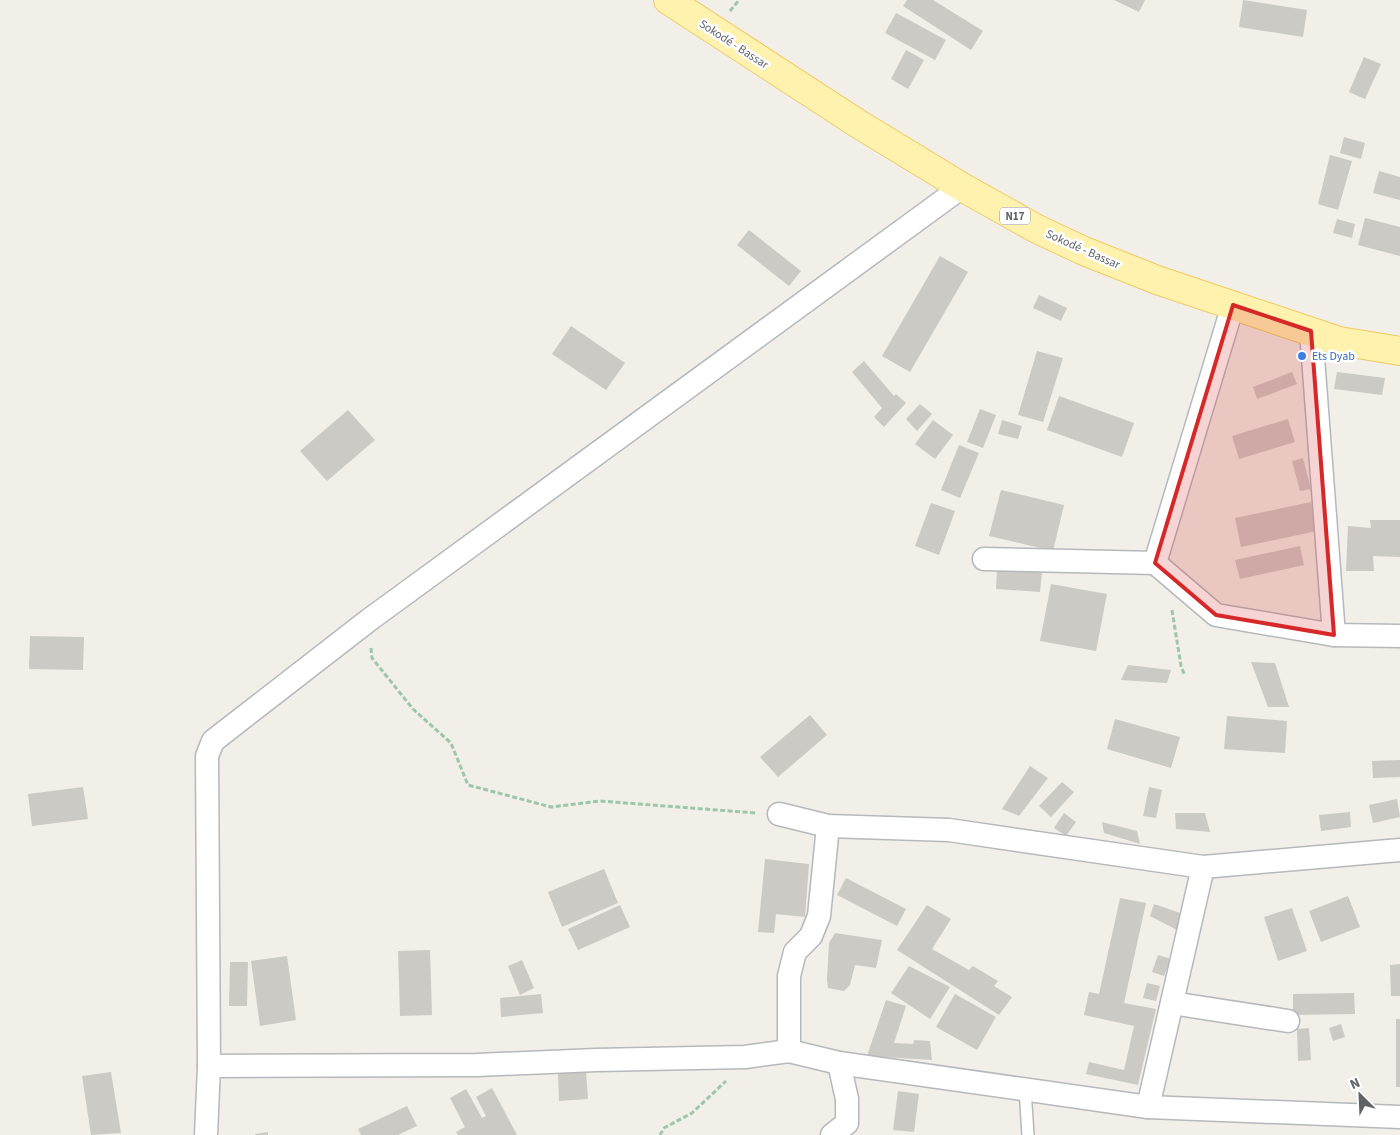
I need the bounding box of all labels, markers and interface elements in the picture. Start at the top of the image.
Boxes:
street label: Sokodé - Bassar [696,16,772,74]
road number: N17 [1000,208,1030,225]
street label: Sokodé - Bassar [1043,225,1123,274]
place label: Ets Dyab [1312,348,1355,365]
marker: Ets Dyab [1296,350,1308,362]
north arrow [1335,1070,1385,1120]
text: N [1347,1073,1363,1095]

